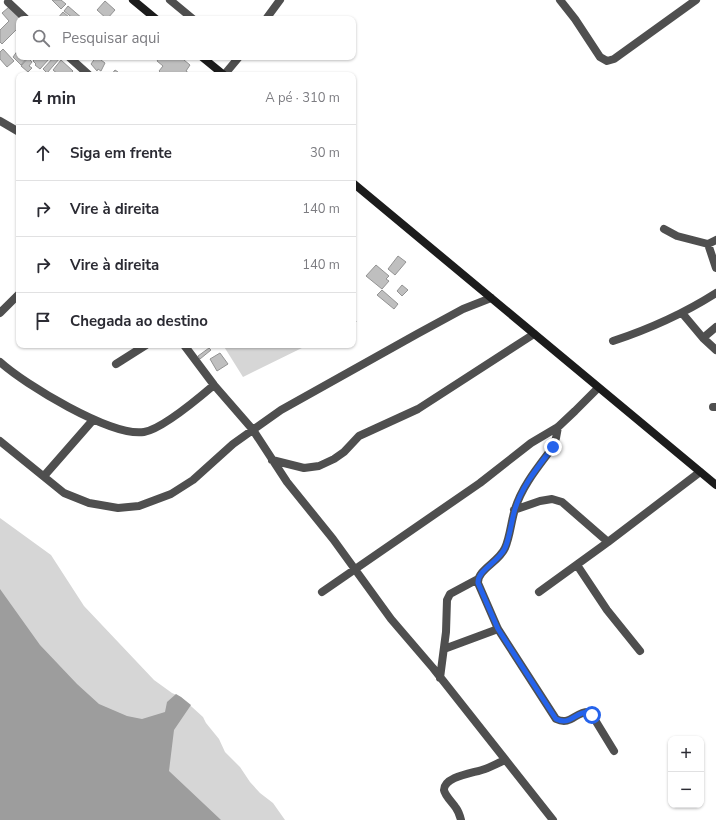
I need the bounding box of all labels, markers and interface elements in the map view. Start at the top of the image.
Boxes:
search box [16,16,356,60]
icon: search [30,27,52,49]
text: Pesquisar aqui [62,28,160,48]
text: 4 min [32,87,76,110]
text: A pé · 310 m [265,89,340,107]
icon: ahead [32,142,54,164]
text: Siga em frente [70,143,172,163]
text: 30 m [310,144,340,162]
icon: right [32,198,54,220]
text: Vire à direita [70,199,159,219]
text: 140 m [302,200,340,218]
icon: right [32,254,54,276]
text: Vire à direita [70,255,159,275]
text: 140 m [302,256,340,274]
icon: arrive [32,310,54,332]
text: Chegada ao destino [70,311,208,331]
route end [544,438,562,456]
route start [583,706,601,724]
map controls [668,736,704,808]
button: + [668,736,704,772]
button: − [668,772,704,808]

